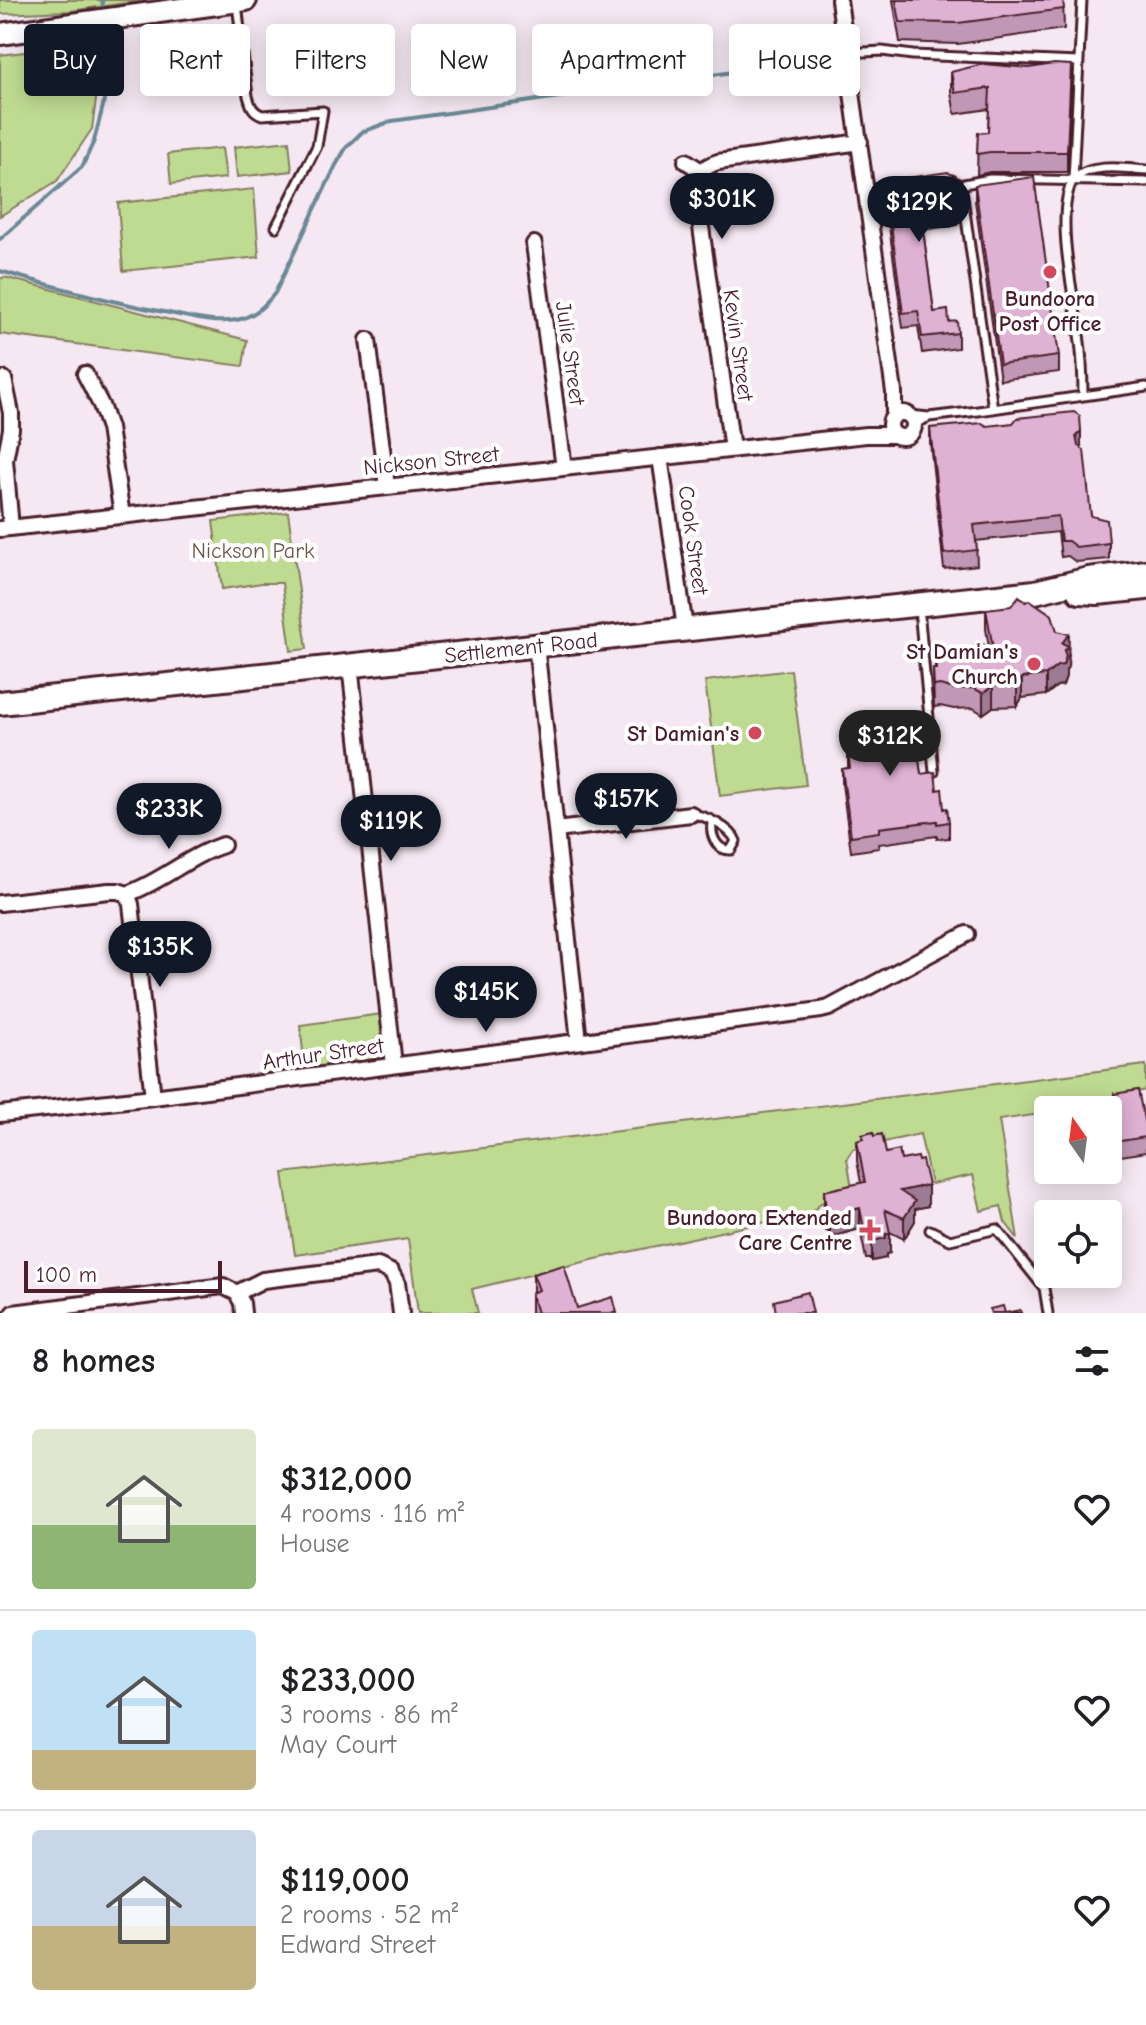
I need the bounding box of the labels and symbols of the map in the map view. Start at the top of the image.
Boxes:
pin: $301K [666,173,778,241]
pin: $129K [863,176,975,244]
marker: Bundoora Post Office [1041,263,1059,281]
place label: Bundoora Post Office [999,286,1101,337]
street label: Kevin Street [717,288,759,403]
street label: Julie Street [550,300,590,407]
street label: Nickson Street [362,441,501,481]
street label: Cook Street [672,484,714,597]
park label: Nickson Park [191,538,315,564]
street label: Settlement Road [443,627,599,669]
place label: St Damian's Church [906,639,1018,690]
marker: St Damian's Church [1025,655,1043,673]
pin: $312K [834,710,946,778]
place label: St Damian's [627,721,739,747]
marker: St Damian's [746,724,764,742]
pin: $157K [570,773,682,841]
pin: $233K [113,783,225,851]
pin: $119K [335,795,447,863]
pin: $135K [104,921,216,989]
pin: $145K [430,966,542,1034]
street label: Arthur Street [261,1033,386,1075]
north arrow [1034,1096,1122,1184]
place label: Bundoora Extended Care Centre [667,1205,852,1256]
marker: Bundoora Extended Care Centre [859,1219,881,1241]
scale bar [24,1257,222,1293]

